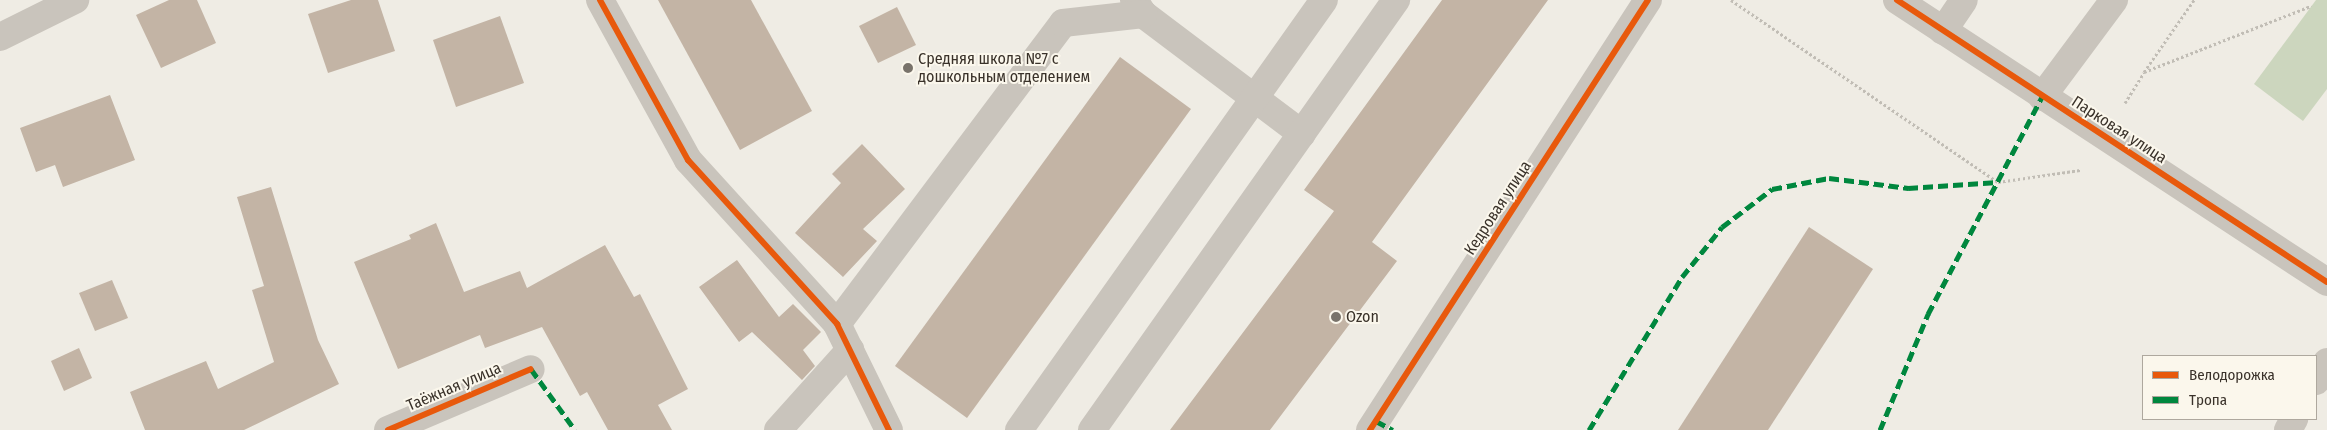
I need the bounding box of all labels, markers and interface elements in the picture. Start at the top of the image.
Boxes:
place label: Средняя школа №7 с дошкольным отделением [918,49,1090,87]
marker: Средняя школа №7 с дошкольным отделением [902,62,914,74]
street label: Парковая улица [2068,92,2170,168]
street label: Кедровая улица [1460,157,1536,259]
place label: Ozon [1346,307,1379,327]
marker: Ozon [1330,311,1342,323]
legend [2142,355,2317,420]
street label: Таёжная улица [404,359,504,415]
text: Велодорожка [2189,366,2275,384]
text: Тропа [2189,391,2227,409]

